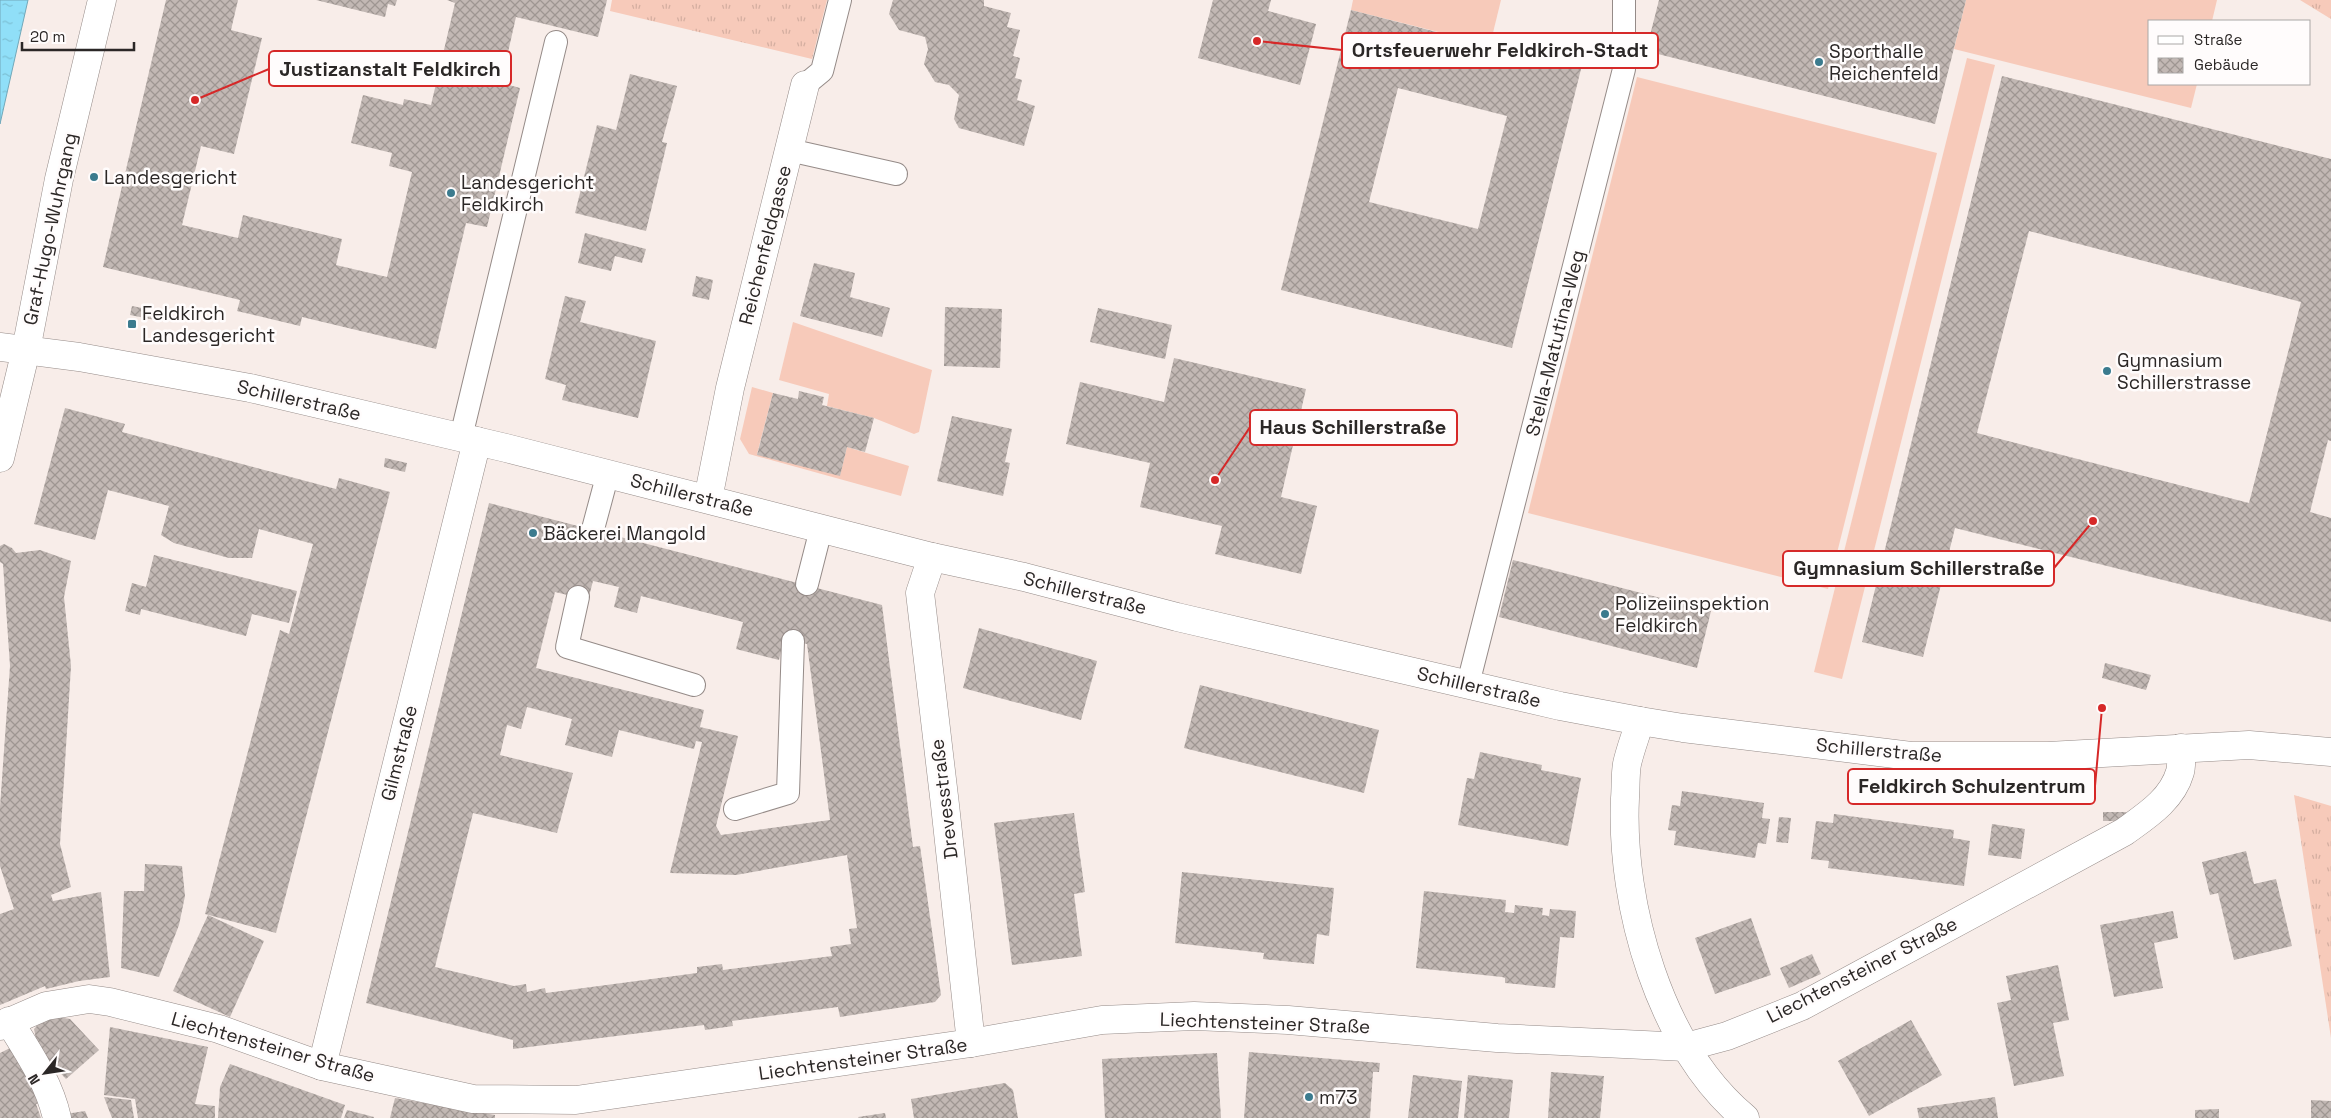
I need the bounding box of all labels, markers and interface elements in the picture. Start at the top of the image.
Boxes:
scale bar [22,20,135,52]
legend [2148,20,2311,85]
text: 20 m [30,27,65,46]
text: Straße [2194,30,2243,49]
callout: Ortsfeuerwehr Feldkirch-Stadt [1342,33,1658,68]
text: Ortsfeuerwehr Feldkirch-Stadt [1352,37,1648,63]
place label: Sporthalle Reichenfeld [1829,39,1939,86]
callout: Justizanstalt Feldkirch [269,51,511,86]
text: Gebäude [2194,55,2259,74]
text: Justizanstalt Feldkirch [279,56,501,82]
marker: Sporthalle Reichenfeld [1813,56,1825,68]
street label: Graf-Hugo-Wuhrgang [17,130,83,328]
street label: Reichenfeldgasse [733,162,797,328]
place label: Landesgericht [104,165,237,190]
place label: Landesgericht Feldkirch [461,170,594,217]
marker: Landesgericht [88,171,100,183]
marker: Landesgericht Feldkirch [445,187,457,199]
street label: Stella-Matutina-Weg [1520,247,1590,439]
place label: Feldkirch Landesgericht [142,301,275,348]
marker: Feldkirch Landesgericht [126,318,138,330]
place label: Gymnasium Schillerstrasse [2117,348,2251,395]
marker: Gymnasium Schillerstrasse [2101,365,2113,377]
street label: Schillerstraße [235,374,363,426]
callout: Haus Schillerstraße [1250,410,1457,445]
text: Haus Schillerstraße [1260,414,1446,440]
street label: Schillerstraße [628,468,756,522]
place label: Bäckerei Mangold [543,521,706,546]
marker: Bäckerei Mangold [527,527,539,539]
callout: Gymnasium Schillerstraße [1783,551,2054,586]
text: Gymnasium Schillerstraße [1793,555,2045,581]
street label: Schillerstraße [1021,566,1149,620]
place label: Polizeiinspektion Feldkirch [1615,591,1769,638]
marker: Polizeiinspektion Feldkirch [1599,608,1611,620]
street label: Schillerstraße [1415,661,1543,713]
street label: Gilmstraße [375,703,423,803]
street label: Schillerstraße [1815,732,1943,768]
street label: Drevesstraße [924,737,964,861]
callout: Feldkirch Schulzentrum [1848,769,2095,804]
text: Feldkirch Schulzentrum [1858,773,2086,799]
street label: Liechtensteiner Straße [1762,911,1962,1029]
street label: Liechtensteiner Straße [168,1006,378,1088]
street label: Liechtensteiner Straße [1159,1007,1371,1039]
street label: Liechtensteiner Straße [757,1032,969,1086]
north arrow [20,1048,70,1098]
text: N [24,1071,44,1088]
place label: m73 [1319,1085,1358,1110]
marker: m73 [1303,1091,1315,1103]

